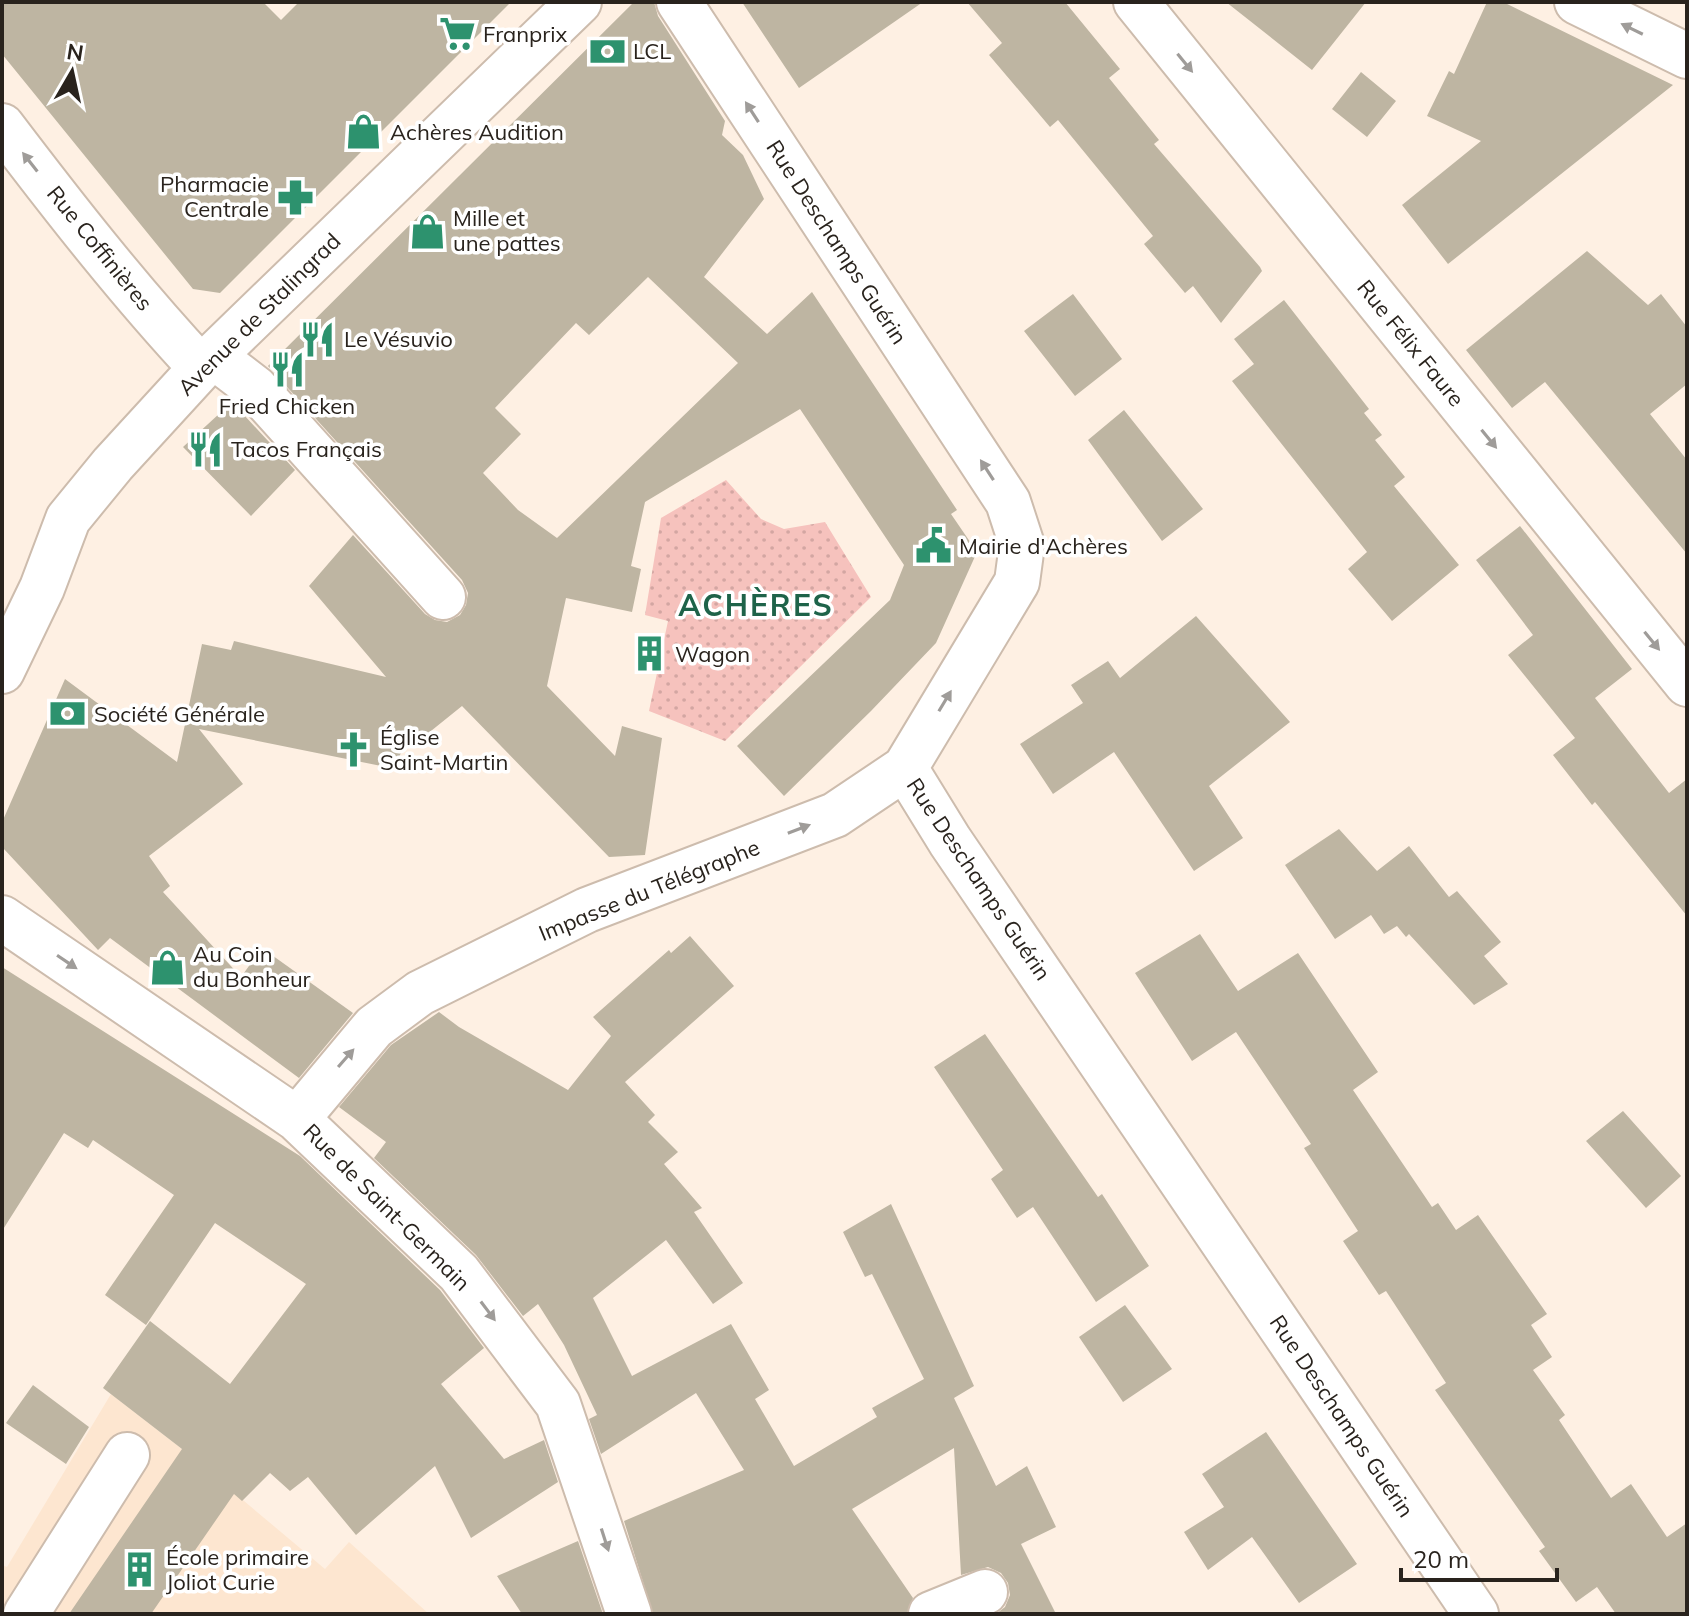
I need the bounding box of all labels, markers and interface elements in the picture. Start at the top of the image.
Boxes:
supermarket icon: Franprix [438,15,476,53]
place label: Franprix [483,20,568,48]
one-way arrow [1620,22,1644,36]
north arrow [32,32,112,112]
bank icon: LCL [588,32,626,70]
text: N [65,37,86,67]
place label: LCL [633,37,671,65]
one-way arrow [1176,53,1193,73]
one-way arrow [745,102,760,123]
shop icon: Achères Audition [345,113,383,151]
place label: Achères Audition [390,118,564,146]
street label: Rue Deschamps Guérin [760,135,914,349]
one-way arrow [23,152,39,172]
place label: Pharmacie Centrale [160,170,269,223]
pharmacy icon: Pharmacie Centrale [276,178,314,216]
street label: Rue Coffinières [41,180,159,316]
place label: Mille et une pattes [453,204,561,257]
shop icon: Mille et une pattes [408,212,446,250]
street label: Avenue de Stalingrad [172,227,346,401]
street label: Rue Félix Faure [1351,274,1471,412]
restaurant icon: Le Vésuvio [299,320,337,358]
place label: Le Vésuvio [344,325,453,353]
restaurant icon: Fried Chicken [268,351,306,389]
place label: Fried Chicken [219,392,355,420]
one-way arrow [1480,429,1497,449]
restaurant icon: Tacos Français [186,430,224,468]
place label: Tacos Français [231,435,382,463]
one-way arrow [980,459,995,481]
public building icon: Mairie d'Achères [914,527,952,565]
place label: Mairie d'Achères [959,532,1128,560]
district label: ACHÈRES [678,586,834,624]
one-way arrow [1644,631,1661,652]
building icon: Wagon [630,635,668,673]
place label: Wagon [675,640,750,668]
one-way arrow [938,690,952,712]
bank icon: Société Générale [49,695,87,733]
place label: Société Générale [94,700,265,728]
place label: Église Saint-Martin [380,723,508,776]
church icon: Église Saint-Martin [335,731,373,769]
street label: Rue Deschamps Guérin [901,773,1057,985]
one-way arrow [787,823,811,836]
street label: Impasse du Télégraphe [534,833,764,947]
place label: Au Coin du Bonheur [193,940,311,993]
shop icon: Au Coin du Bonheur [148,948,186,986]
one-way arrow [56,954,77,969]
one-way arrow [337,1049,354,1069]
street label: Rue de Saint-Germain [297,1117,477,1297]
one-way arrow [479,1301,495,1321]
street label: Rue Deschamps Guérin [1264,1310,1420,1522]
one-way arrow [599,1528,611,1552]
scale bar [1401,1532,1557,1582]
place label: École primaire Joliot Curie [166,1543,309,1596]
text: 20 m [1413,1544,1469,1574]
building icon: École primaire Joliot Curie [121,1551,159,1589]

